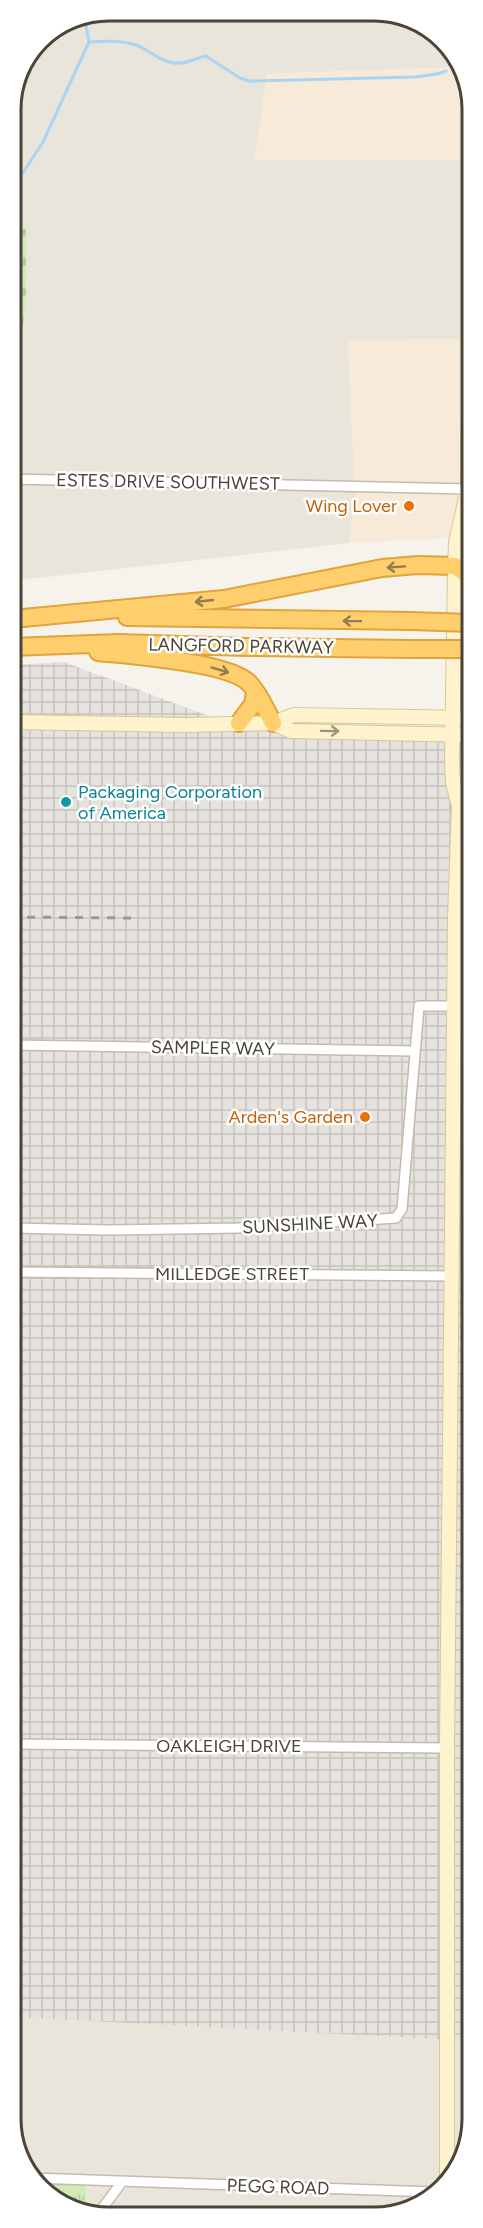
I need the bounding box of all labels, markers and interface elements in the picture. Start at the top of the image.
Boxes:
street label: ESTES DRIVE SOUTHWEST [56,469,280,495]
place label: Wing Lover [306,495,397,517]
marker: Wing Lover [402,499,416,513]
one-way arrow [387,561,407,572]
one-way arrow [195,596,215,607]
one-way arrow [343,615,363,626]
street label: LANGFORD PARKWAY [148,633,334,659]
one-way arrow [210,665,229,676]
one-way arrow [320,726,340,737]
place label: Packaging Corporation of America [78,781,262,824]
marker: Packaging Corporation of America [59,795,73,809]
street label: SAMPLER WAY [151,1036,275,1060]
place label: Arden's Garden [229,1106,353,1128]
marker: Arden's Garden [358,1110,372,1124]
street label: SUNSHINE WAY [242,1209,378,1239]
street label: MILLEDGE STREET [155,1263,309,1285]
street label: OAKLEIGH DRIVE [156,1735,302,1757]
street label: PEGG ROAD [226,2174,330,2200]

